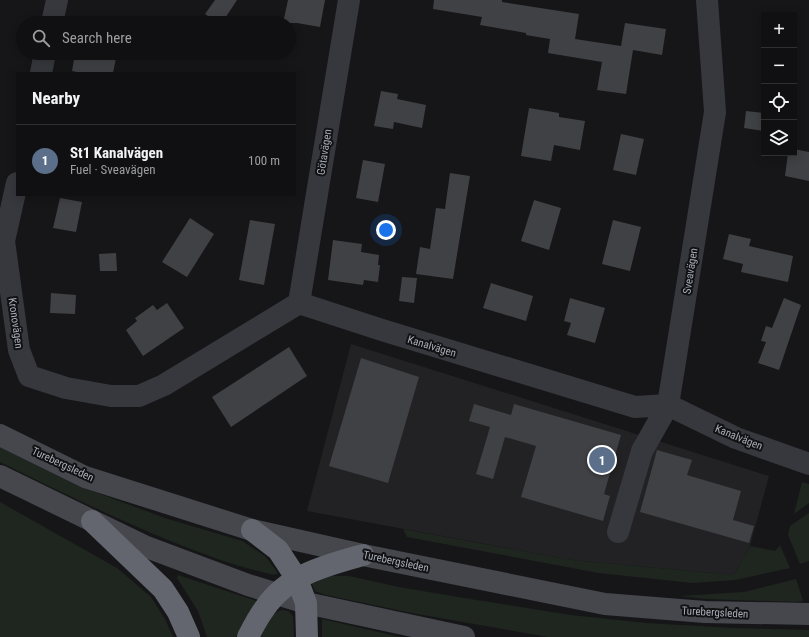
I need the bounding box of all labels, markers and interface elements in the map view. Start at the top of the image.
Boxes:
map controls [761,12,797,156]
button: + [761,12,797,48]
search box [16,16,296,60]
icon: search [30,27,52,49]
text: Search here [62,29,132,47]
button: − [761,48,797,84]
button: locate [761,84,797,120]
text: Nearby [32,88,80,108]
button: layers [761,120,797,156]
street label: Götavägen [314,128,335,176]
text: St1 Kanalvägen [70,144,163,162]
text: 1 [42,153,48,168]
text: 100 m [248,153,280,168]
text: Fuel · Sveavägen [70,162,156,177]
your location [376,220,396,240]
street label: Sveavägen [680,247,701,295]
street label: Kronovägen [5,297,26,349]
street label: Kanalvägen [406,333,458,360]
street label: Kanalvägen [713,422,765,453]
street label: Turebergsleden [30,444,96,484]
pin: 1 [589,445,615,475]
street label: Turebergsleden [362,548,430,575]
street label: Turebergsleden [681,604,749,621]

